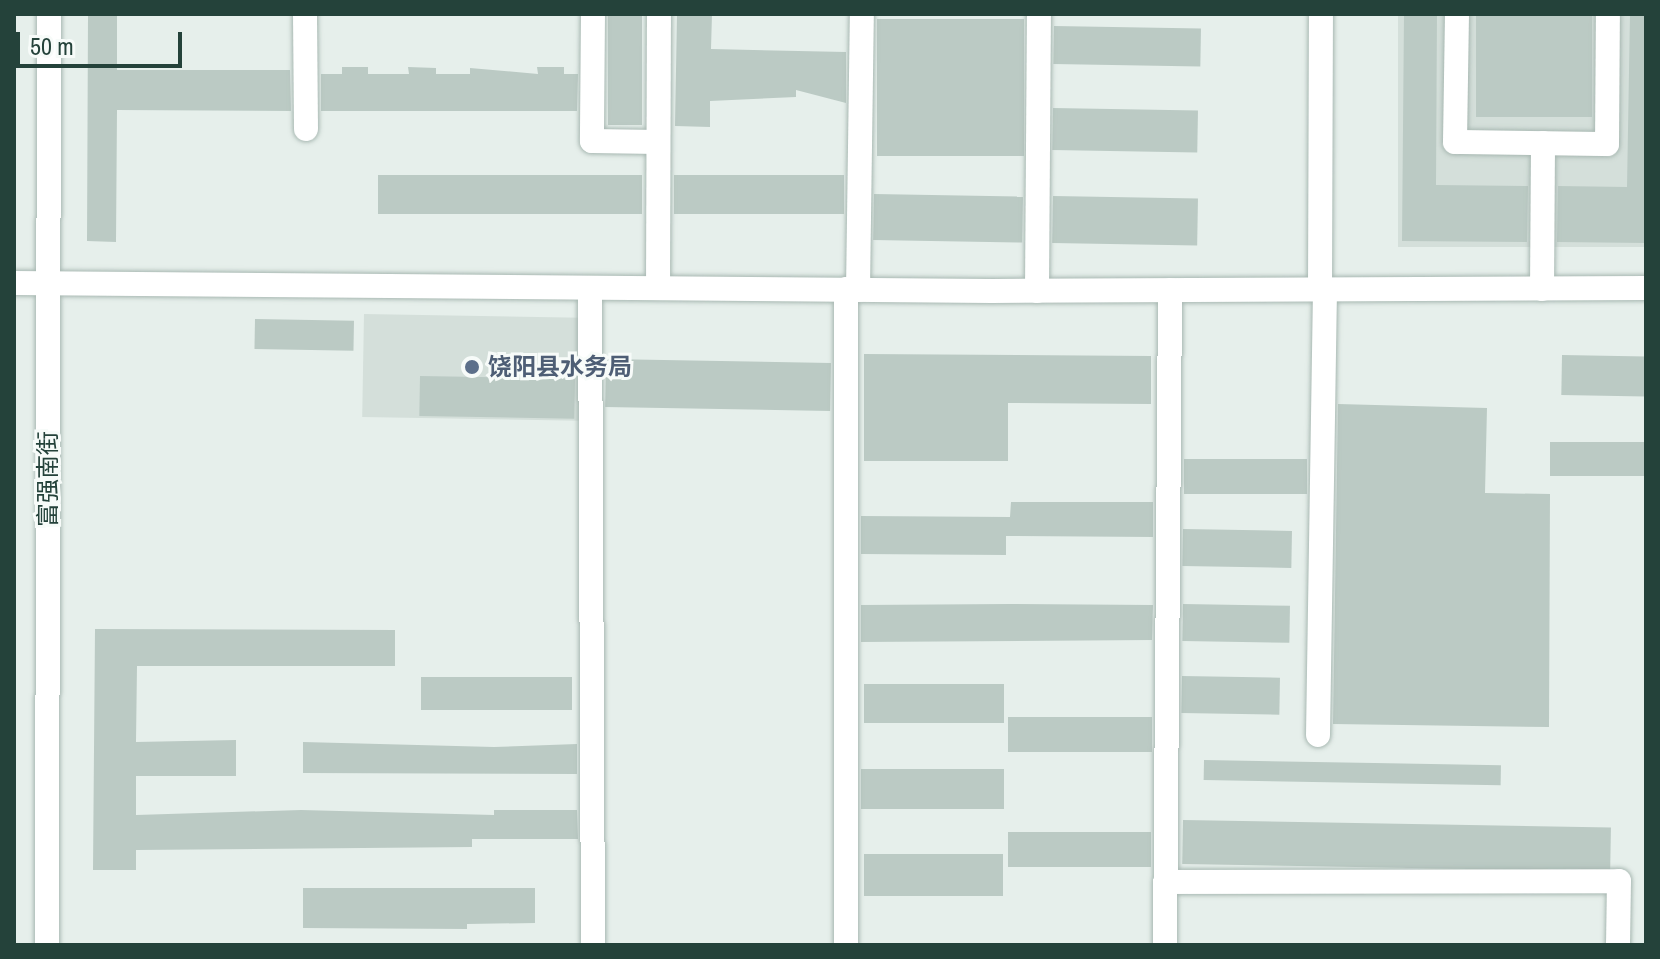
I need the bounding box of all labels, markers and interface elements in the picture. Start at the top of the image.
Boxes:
scale bar [20,16,186,66]
text: 50 m [30,30,74,62]
place label: 饶阳县水务局 [488,353,632,381]
marker: 饶阳县水务局 [463,358,481,376]
street label: 富强南街 [34,431,62,527]

